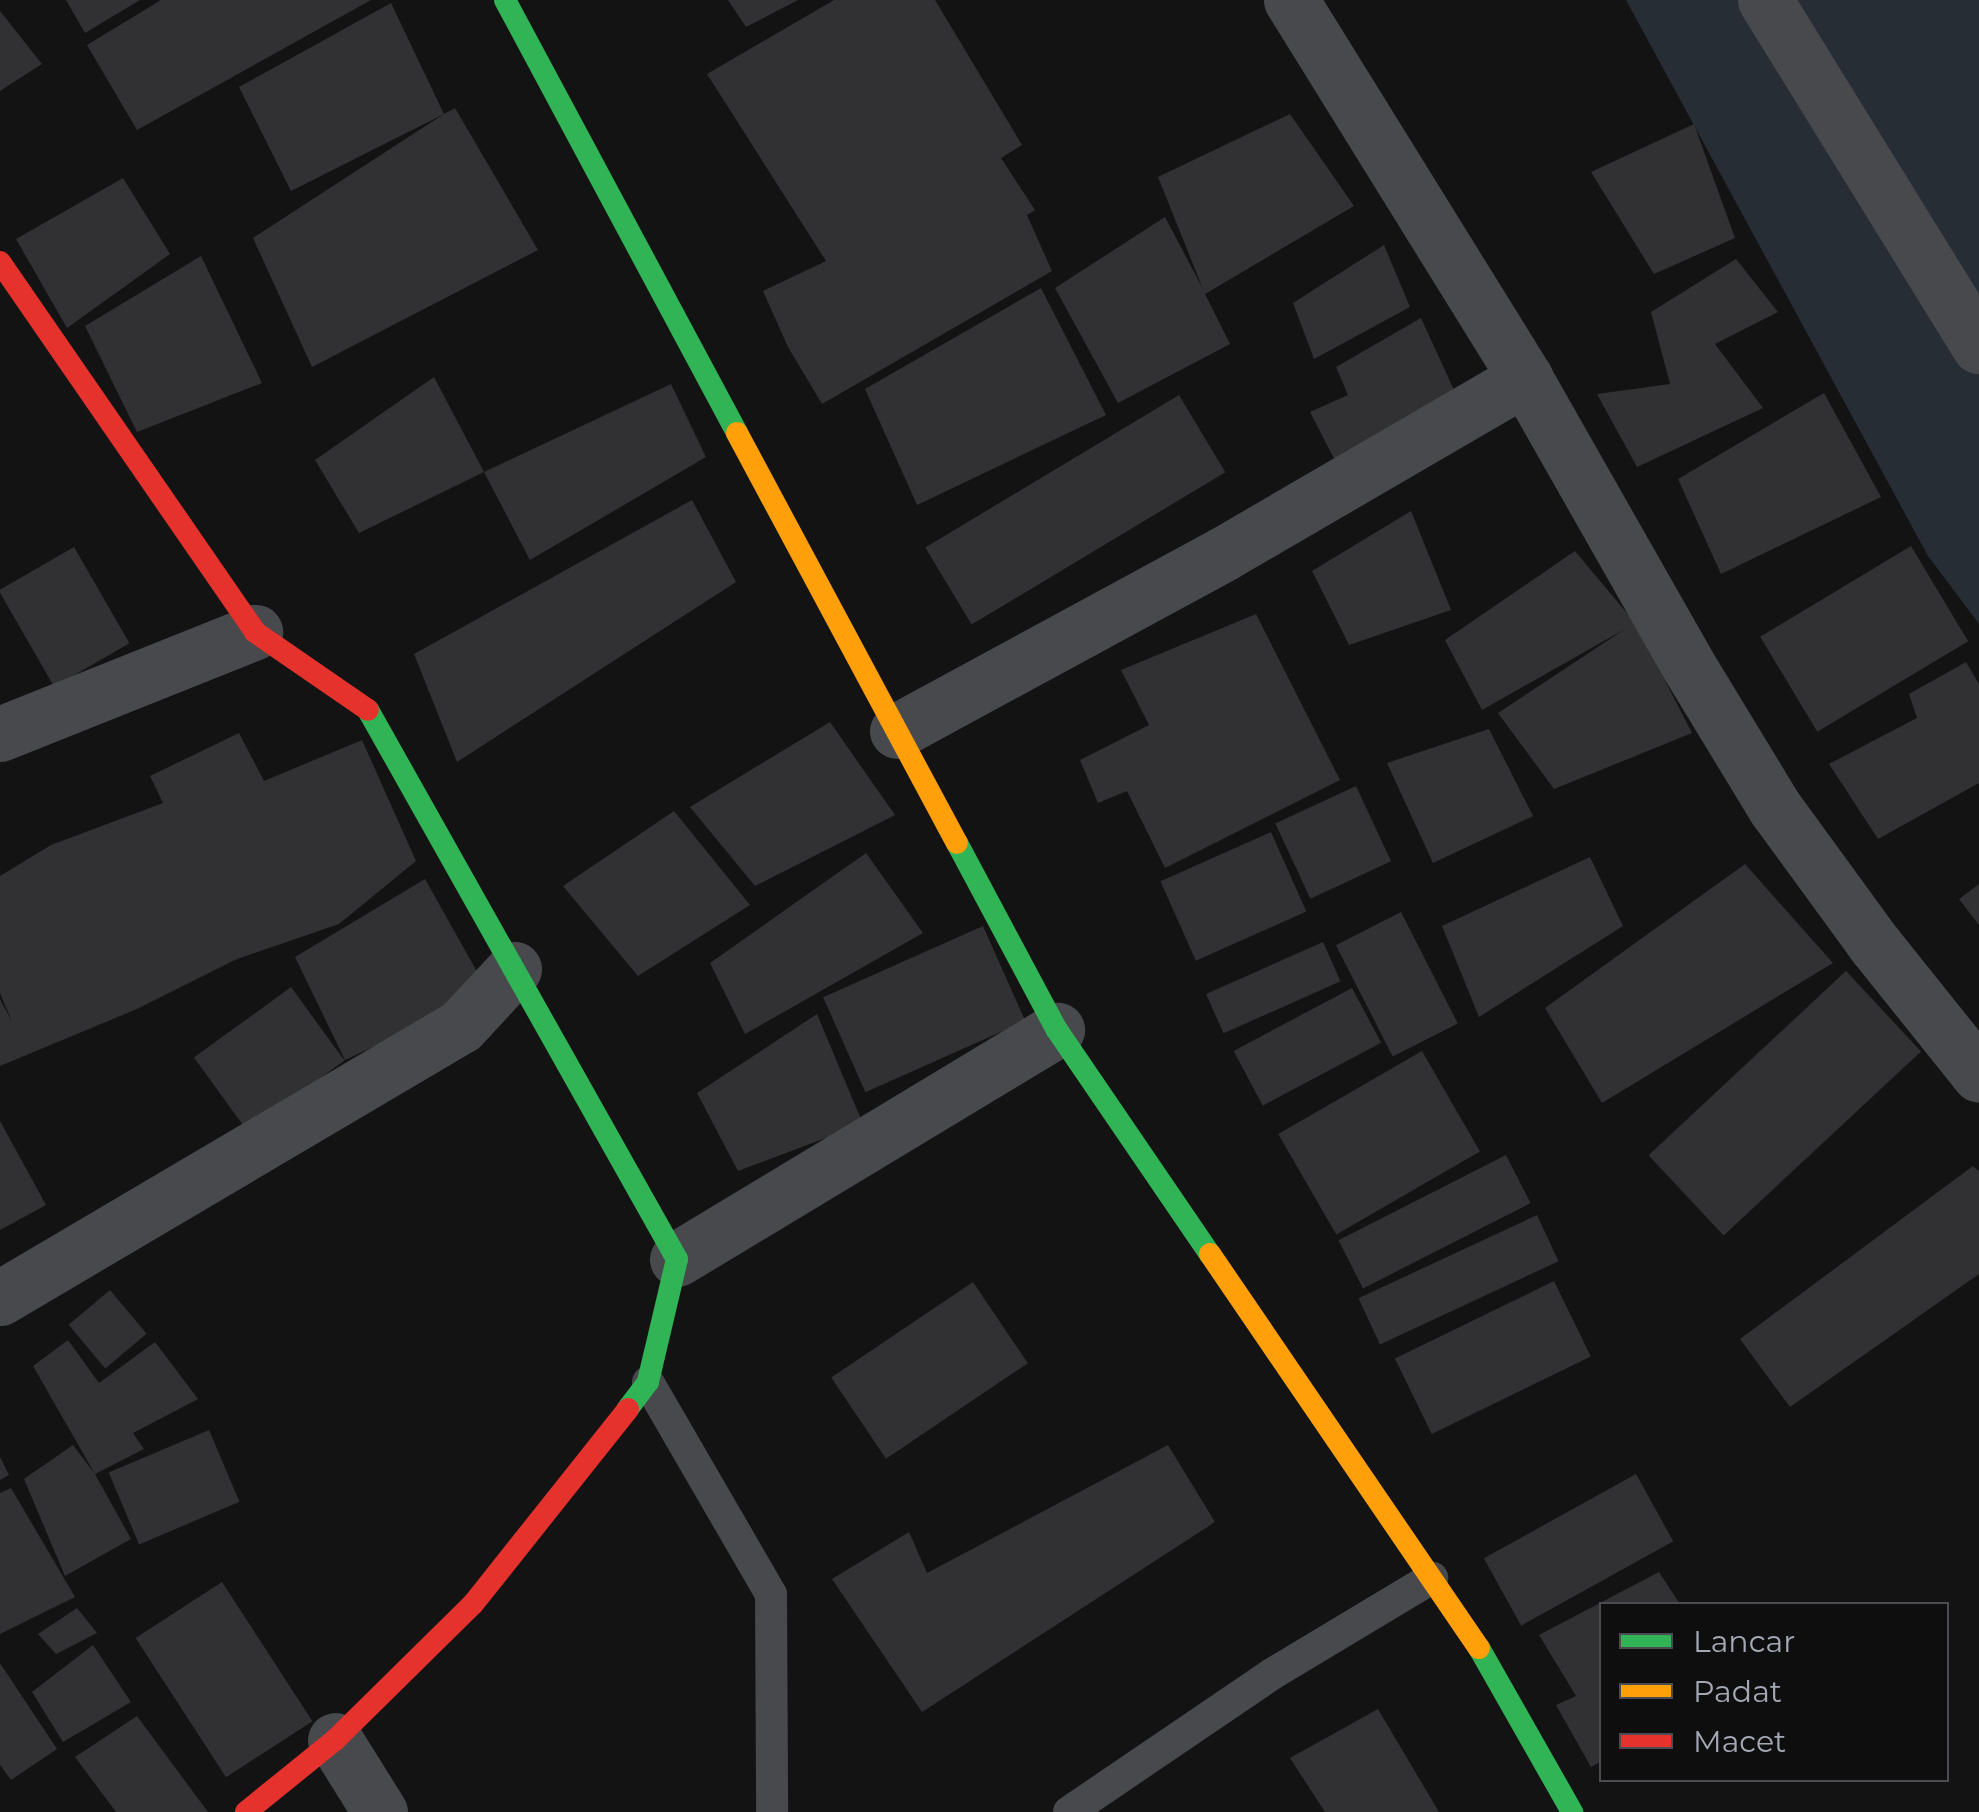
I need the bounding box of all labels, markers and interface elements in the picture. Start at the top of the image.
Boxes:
legend [1599,1602,1949,1782]
text: Lancar [1693,1623,1795,1660]
text: Padat [1693,1673,1782,1710]
text: Macet [1693,1723,1786,1760]

